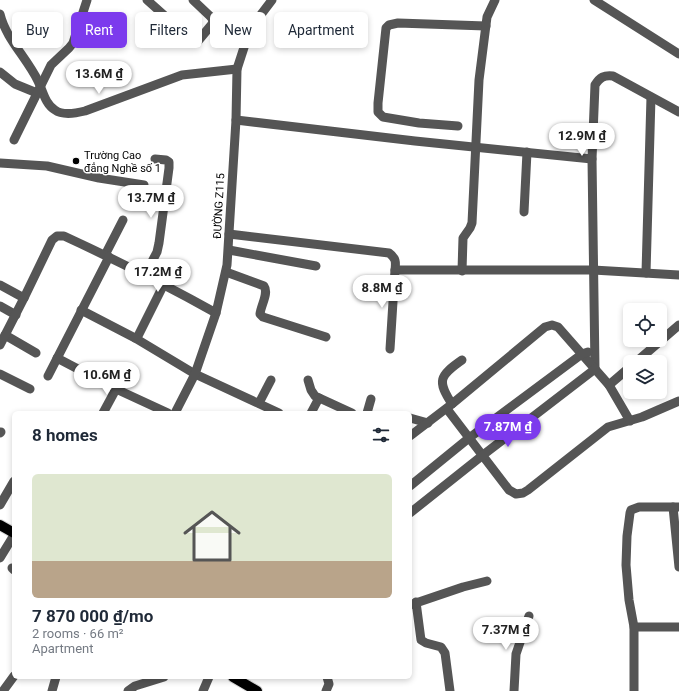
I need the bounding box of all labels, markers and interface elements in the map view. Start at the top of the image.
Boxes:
chip: Buy [12,12,63,48]
chip: Rent [71,12,127,48]
chip: Filters [135,12,202,48]
chip: New [210,12,266,48]
chip: Apartment [274,12,368,48]
pin: 13.6M ₫ [62,61,136,95]
text: 13.6M ₫ [75,66,123,81]
pin: 12.9M ₫ [545,123,619,157]
text: 12.9M ₫ [558,128,606,143]
place label: Trường Cao đẳng Nghề số 1 [84,149,161,175]
marker: Trường Cao đẳng Nghề số 1 [71,156,81,166]
street label: ĐƯỜNG Z115 [211,173,227,239]
pin: 13.7M ₫ [114,185,188,219]
text: 13.7M ₫ [127,190,175,205]
pin: 17.2M ₫ [121,259,195,293]
text: 17.2M ₫ [134,264,182,279]
pin: 8.8M ₫ [349,275,415,309]
text: 8.8M ₫ [362,280,402,295]
map controls [623,303,667,399]
button: locate [623,303,667,347]
button: layers [623,355,667,399]
pin: 10.6M ₫ [70,362,144,396]
text: 10.6M ₫ [83,367,131,382]
pin: 7.87M ₫ [471,414,545,448]
text: 7.87M ₫ [484,419,532,434]
icon: filters [370,424,392,446]
text: 8 homes [32,425,98,445]
icon: home [176,500,248,572]
text: 7 870 000 ₫/mo [32,606,153,626]
pin: 7.37M ₫ [469,617,543,651]
text: 7.37M ₫ [482,622,530,637]
text: 2 rooms · 66 m² [32,626,124,641]
text: Apartment [32,641,94,656]

